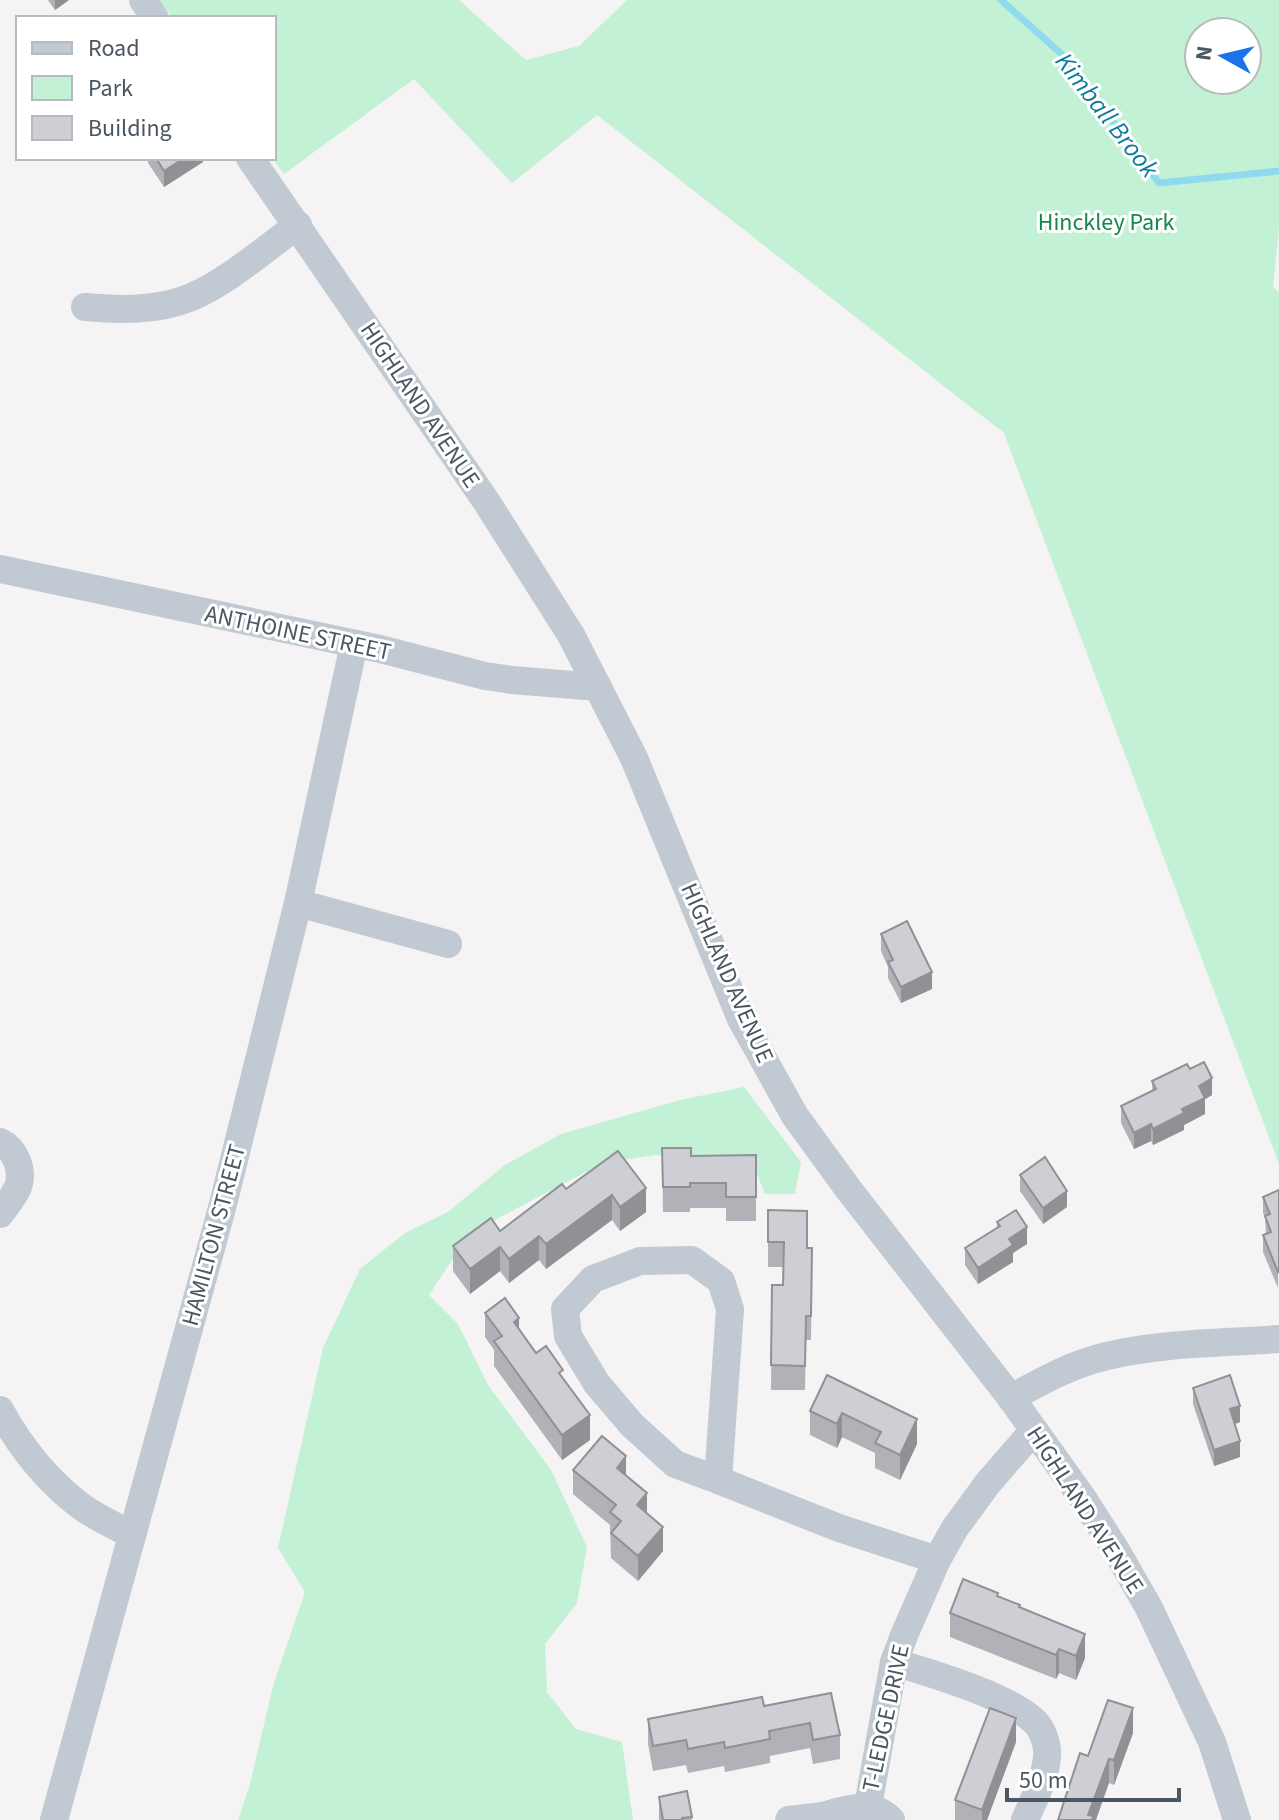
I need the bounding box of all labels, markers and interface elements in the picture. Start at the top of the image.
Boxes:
legend [16,16,276,160]
north arrow [1183,16,1263,96]
text: Road [88,31,140,66]
text: N [1187,44,1221,63]
water label: Kimball Brook [1046,45,1168,186]
text: Park [88,71,133,106]
text: Building [88,111,172,146]
park label: Hinckley Park [1038,205,1174,240]
street label: HIGHLAND AVENUE [351,315,489,495]
street label: ANTHOINE STREET [202,596,394,670]
street label: HIGHLAND AVENUE [672,877,782,1069]
street label: HAMILTON STREET [173,1140,255,1330]
street label: HIGHLAND AVENUE [1018,1419,1152,1601]
street label: T-LEDGE DRIVE [853,1641,919,1795]
scale bar [1007,1752,1179,1802]
text: 50 m [1019,1763,1068,1798]

